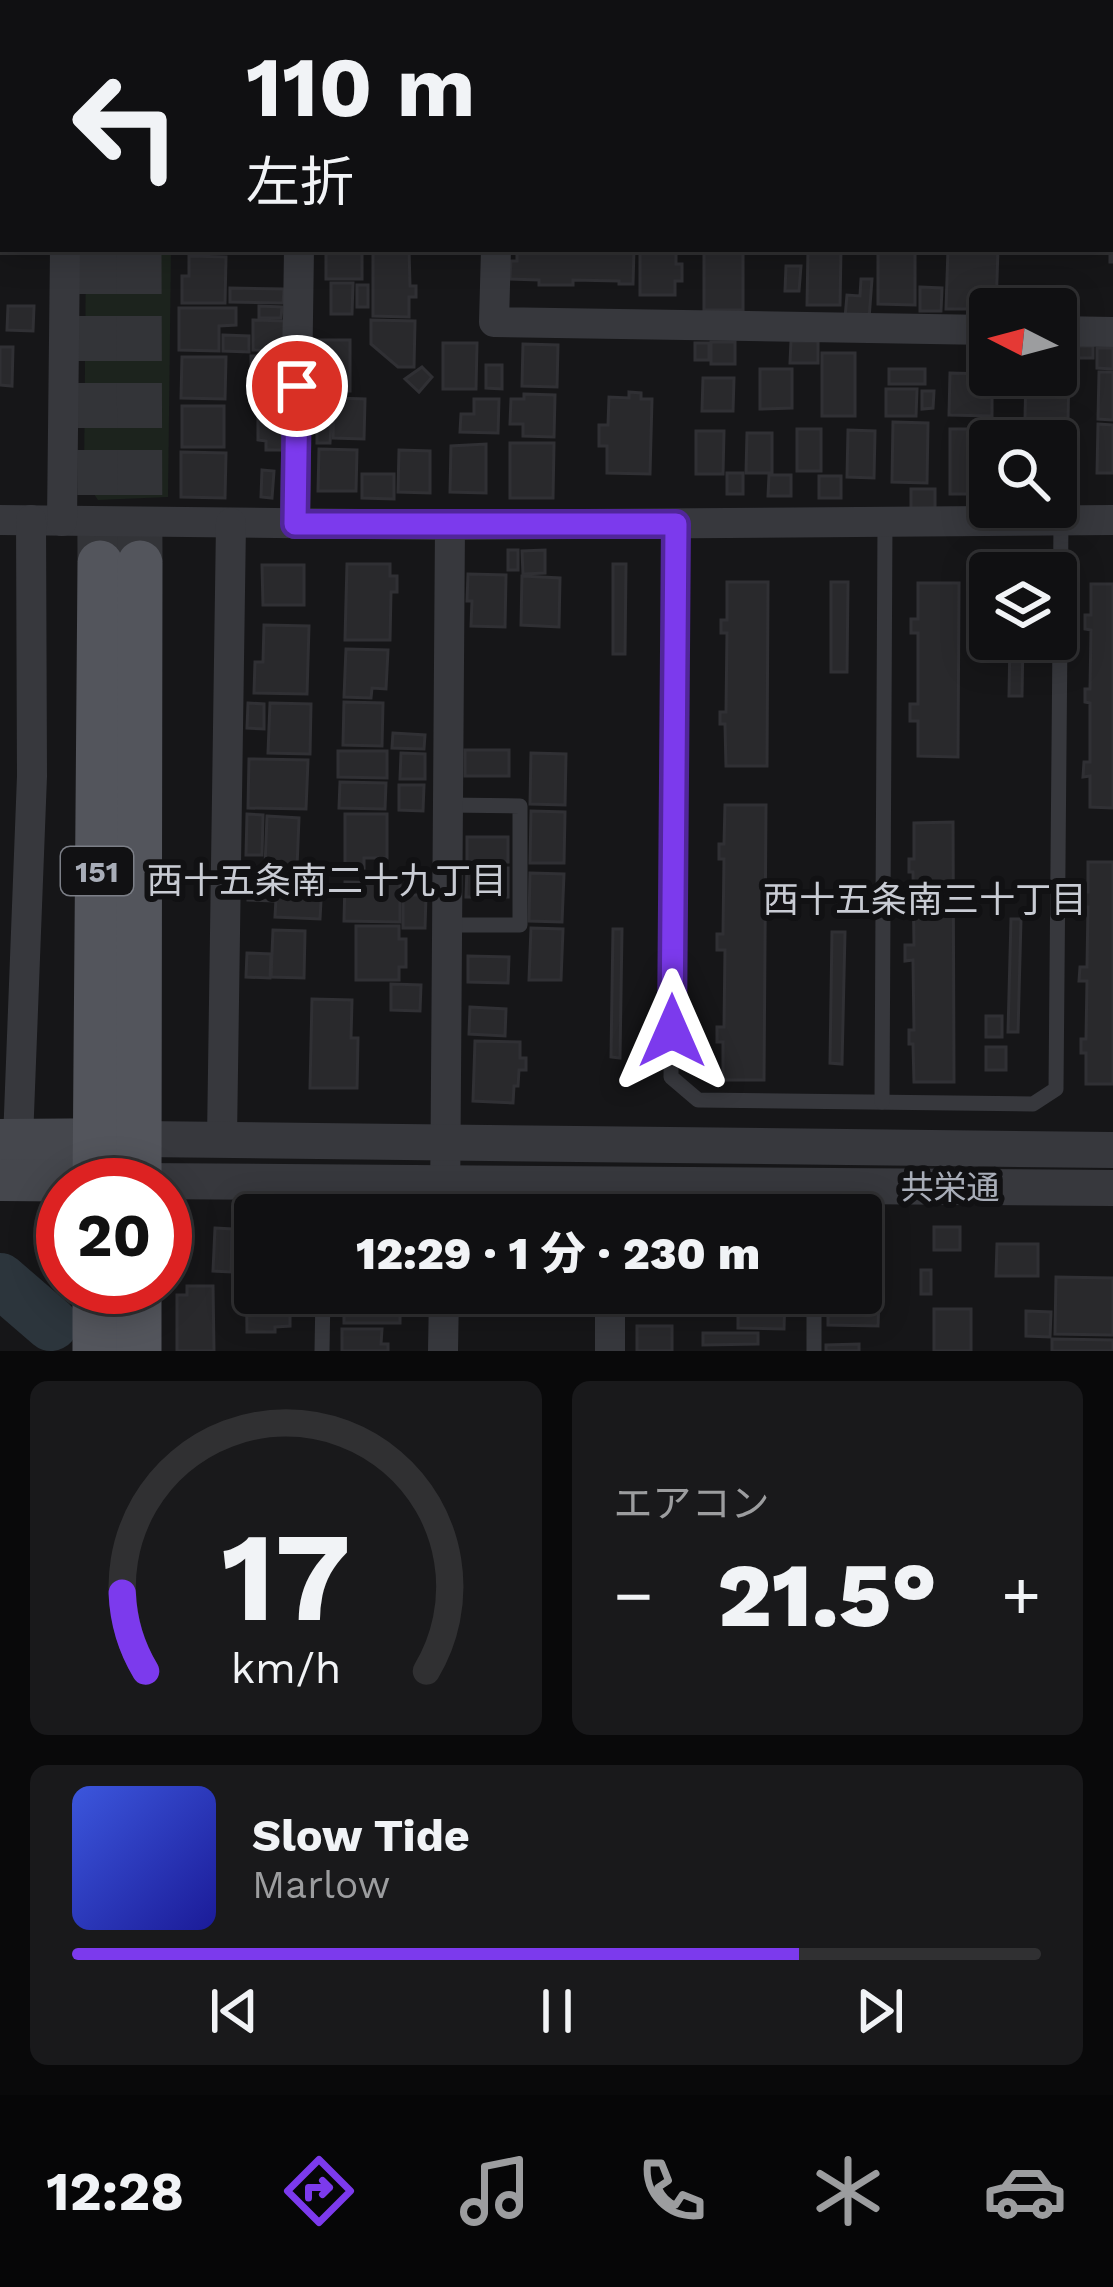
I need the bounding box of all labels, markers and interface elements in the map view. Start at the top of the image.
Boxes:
text: 110 m [246,38,476,136]
icon: left [48,48,204,204]
text: 左折 [246,151,354,214]
north arrow [969,288,1077,396]
map controls [969,288,1077,660]
pin [246,335,348,437]
icon: arrive [264,353,330,419]
button: search [969,420,1077,528]
button: layers [969,552,1077,660]
road number: 151 [61,847,133,895]
district label: 西十五条南二十九丁目 [147,860,507,902]
district label: 西十五条南三十丁目 [763,879,1087,921]
position arrow [609,968,735,1094]
speed limit sign: 20 [36,1158,192,1314]
street label: 共栄通 [901,1168,1000,1207]
text: 12:29 · 1 分 · 230 m [356,1227,760,1280]
text: エアコン [614,1481,770,1526]
text: 17 [221,1504,351,1650]
text: 21.5° [718,1542,937,1648]
text: − [614,1557,653,1634]
text: + [1001,1557,1041,1634]
text: km/h [230,1643,341,1693]
text: Slow Tide [252,1809,470,1862]
text: Marlow [252,1862,390,1907]
icon: previous [201,1978,267,2044]
icon: pause [524,1978,590,2044]
icon: next [847,1978,913,2044]
icon: directions [277,2149,361,2233]
icon: music [453,2149,537,2233]
icon: phone [630,2149,714,2233]
icon: climate [806,2149,890,2233]
icon: car [983,2149,1067,2233]
text: 12:28 [46,2160,184,2223]

